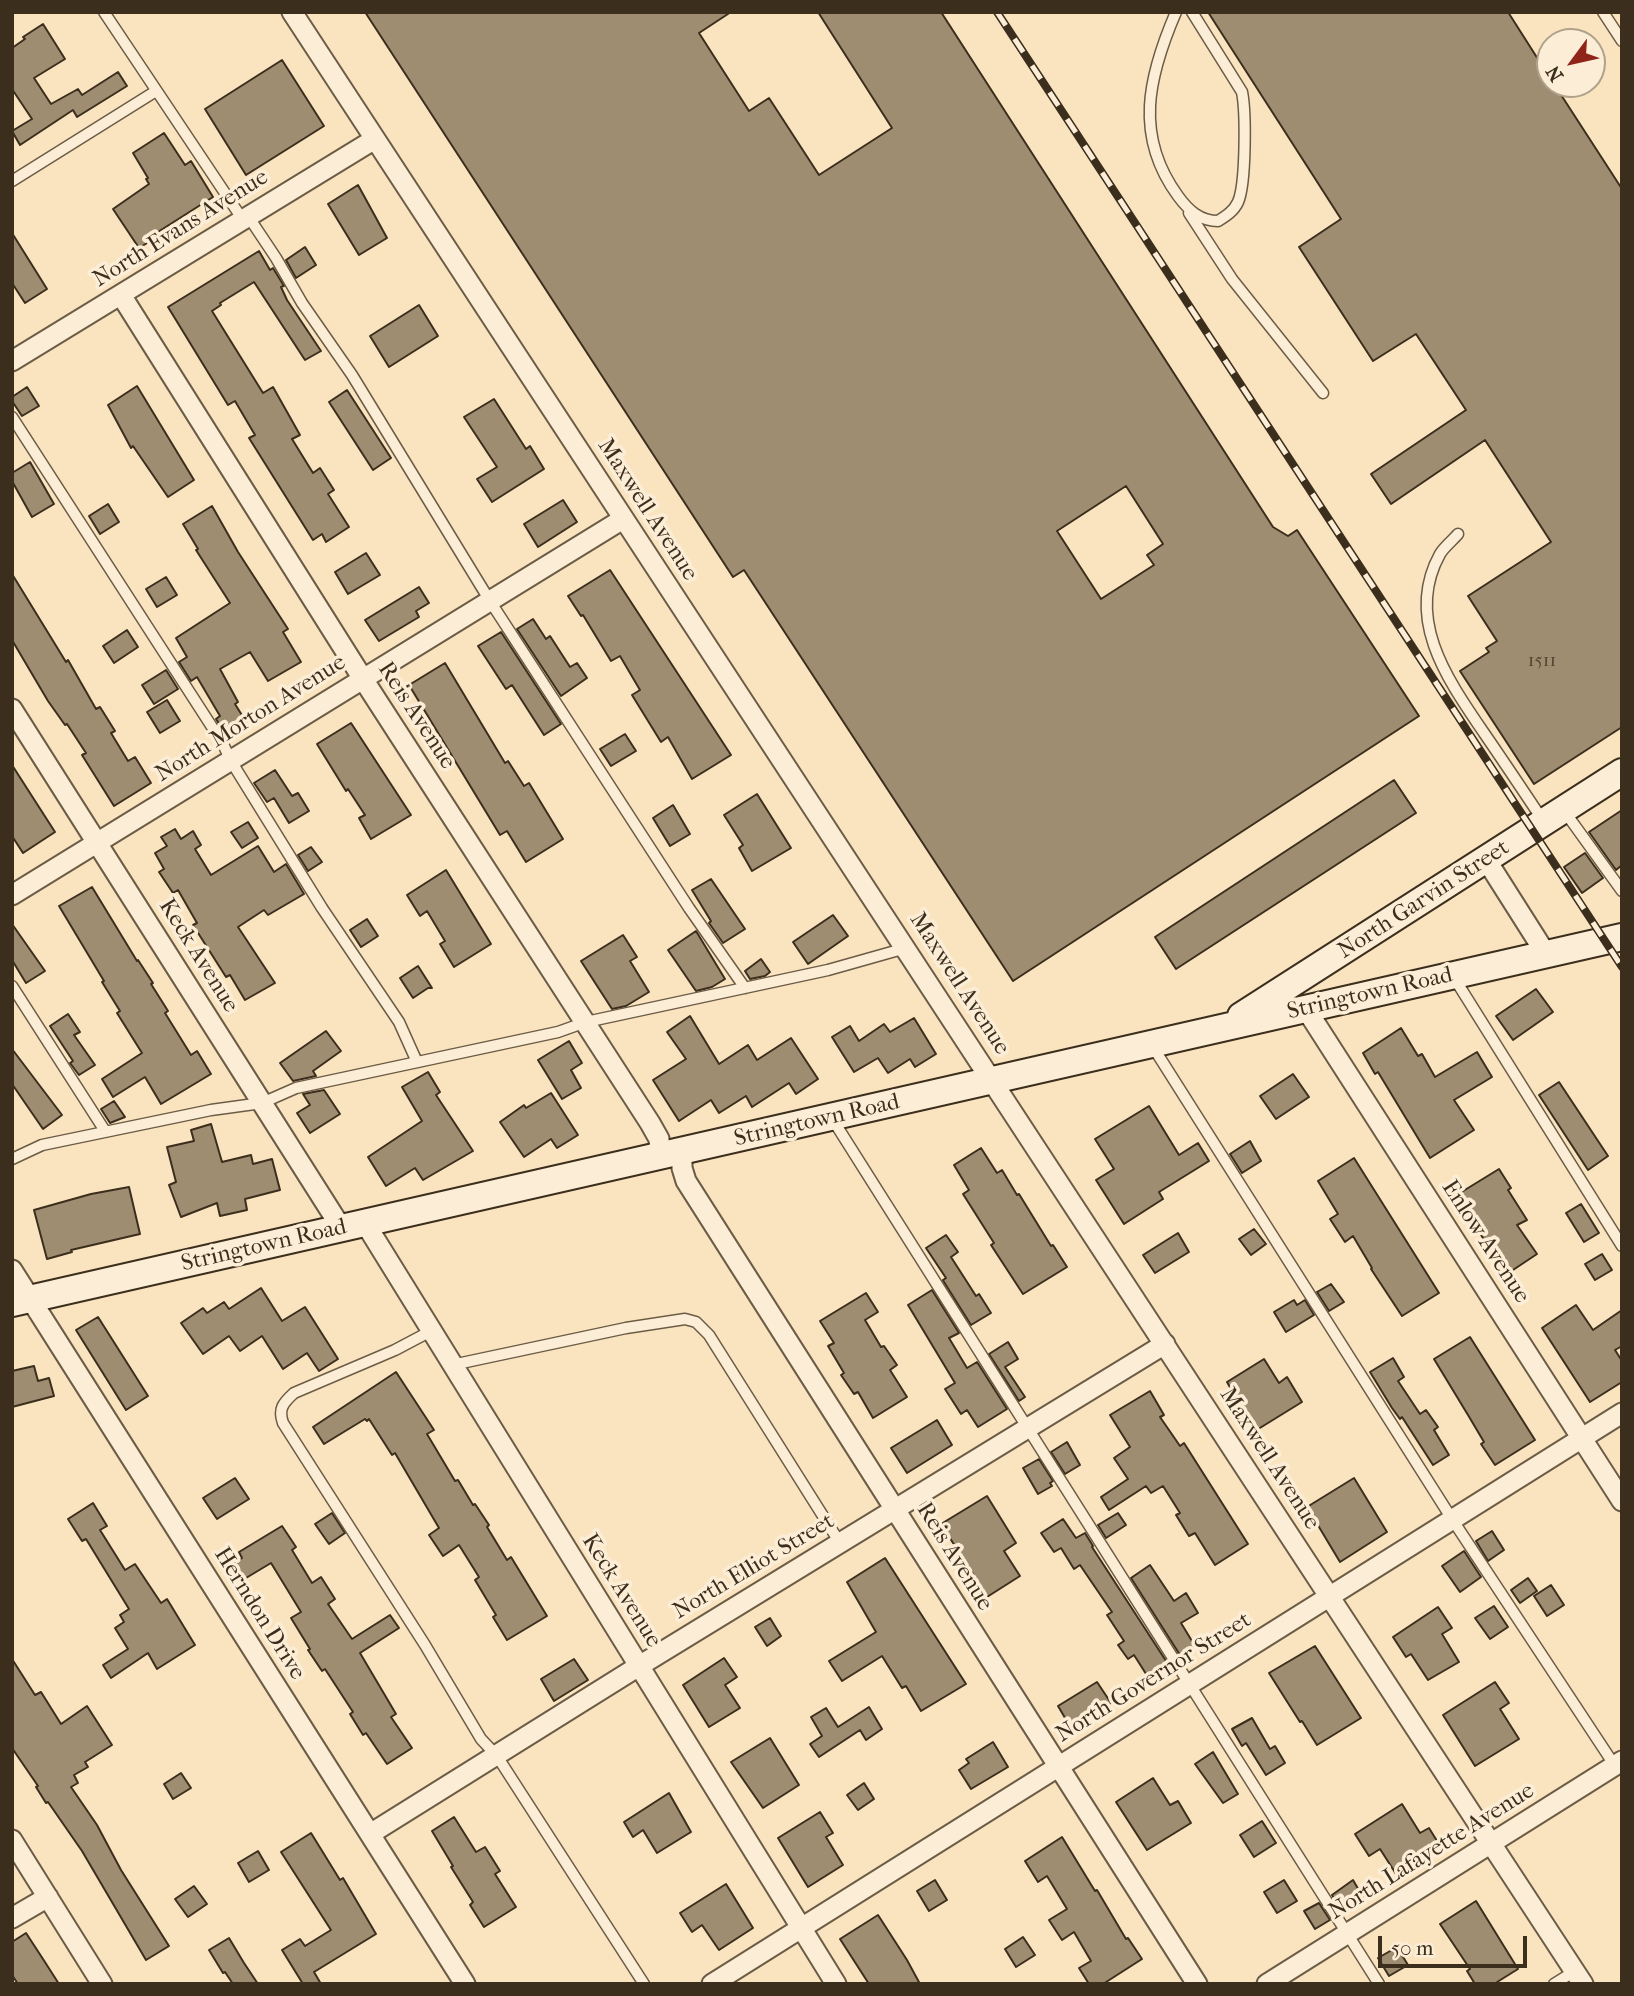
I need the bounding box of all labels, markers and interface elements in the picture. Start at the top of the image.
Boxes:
north arrow [1536,28,1606,98]
text: N [1542,61,1568,85]
street label: North Evans Avenue [88,164,274,294]
street label: Maxwell Avenue [591,434,703,586]
street label: North Morton Avenue [151,649,351,789]
house number: 1511 [1528,650,1556,672]
street label: Reis Avenue [371,657,461,775]
street label: North Garvin Street [1333,834,1515,966]
street label: Keck Avenue [152,894,244,1018]
street label: Maxwell Avenue [903,908,1015,1060]
street label: Stringtown Road [1285,962,1455,1026]
street label: Stringtown Road [732,1089,902,1153]
street label: Enlow Avenue [1435,1175,1535,1309]
street label: Stringtown Road [179,1214,349,1278]
street label: Maxwell Avenue [1213,1383,1325,1535]
street label: Reis Avenue [910,1498,998,1616]
street label: North Elliot Street [668,1508,840,1626]
street label: Keck Avenue [575,1529,667,1653]
street label: Herndon Drive [207,1543,311,1685]
street label: North Governor Street [1052,1607,1256,1749]
street label: North Lafayette Avenue [1324,1778,1540,1926]
scale bar [1382,1923,1531,1967]
text: 50 m [1391,1936,1434,1960]

